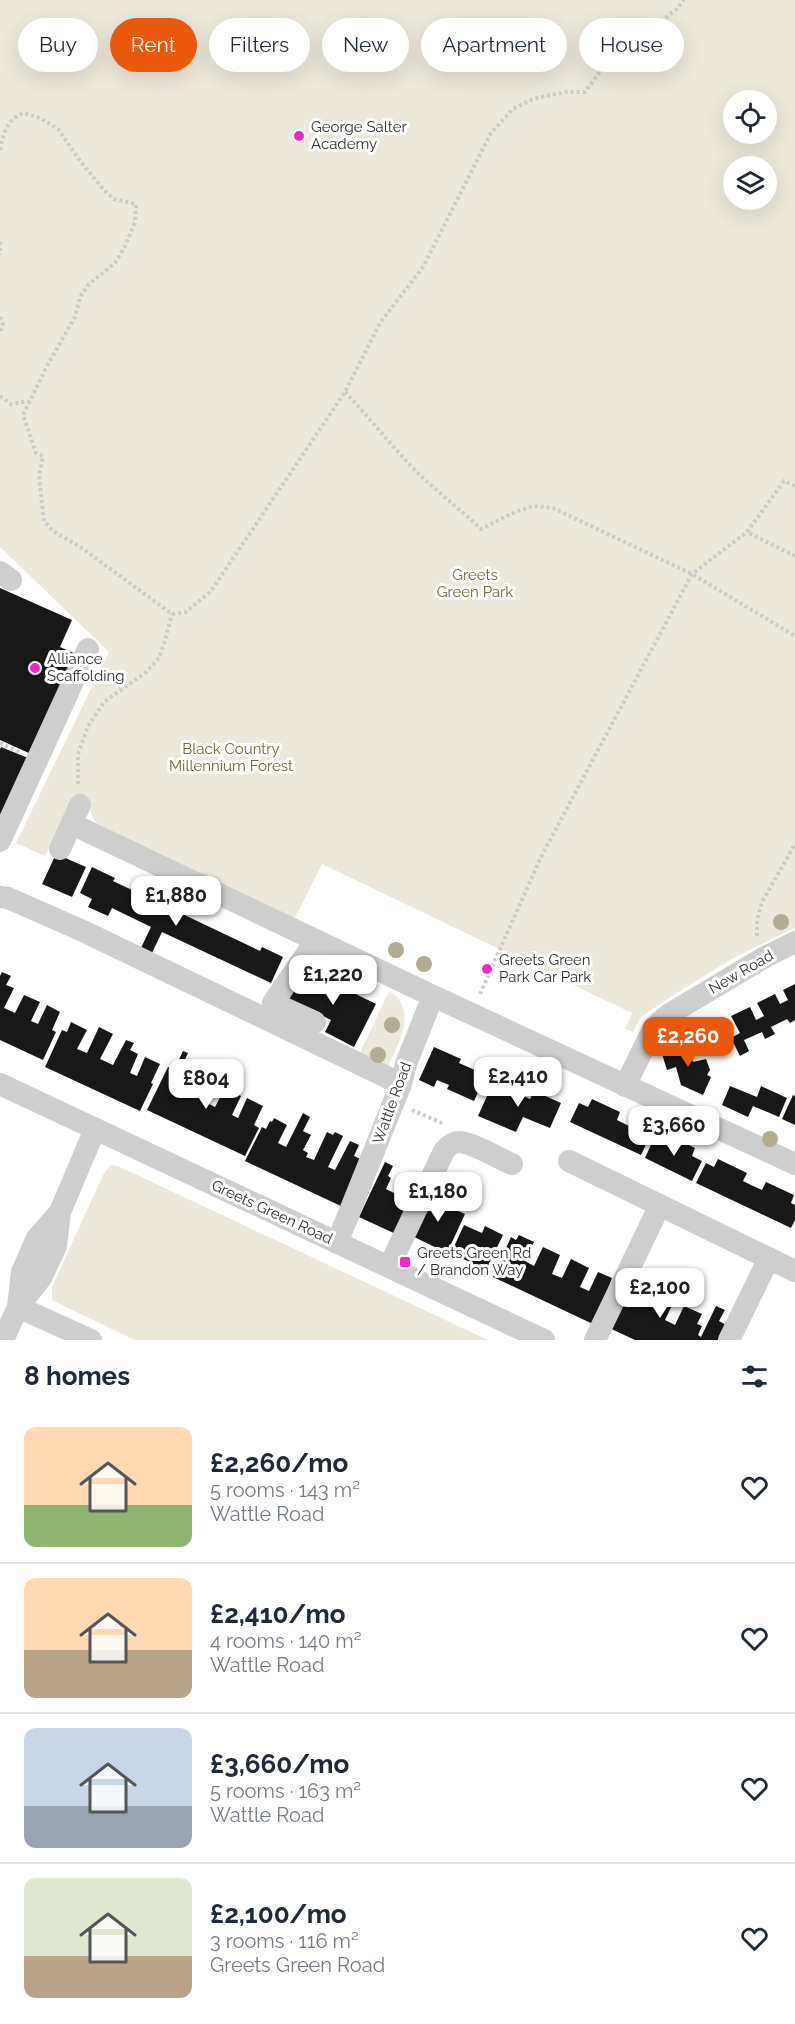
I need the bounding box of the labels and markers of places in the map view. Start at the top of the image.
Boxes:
place label: George Salter Academy [311,118,407,153]
marker: George Salter Academy [292,129,306,143]
place label: Alliance Scaffolding [47,650,125,685]
marker: Alliance Scaffolding [28,661,42,675]
pin: £1,880 [127,876,225,927]
place label: Greets Green Park Car Park [499,951,591,986]
pin: £1,220 [284,955,382,1006]
marker: Greets Green Park Car Park [480,962,494,976]
pin: £2,260 [639,1017,737,1068]
pin: £2,410 [469,1057,567,1108]
pin: £804 [170,1059,242,1110]
pin: £3,660 [625,1106,723,1157]
pin: £1,180 [389,1172,487,1223]
place label: Greets Green Rd / Brandon Way [417,1244,531,1279]
marker: Greets Green Rd / Brandon Way [398,1255,412,1269]
pin: £2,100 [611,1268,709,1319]

